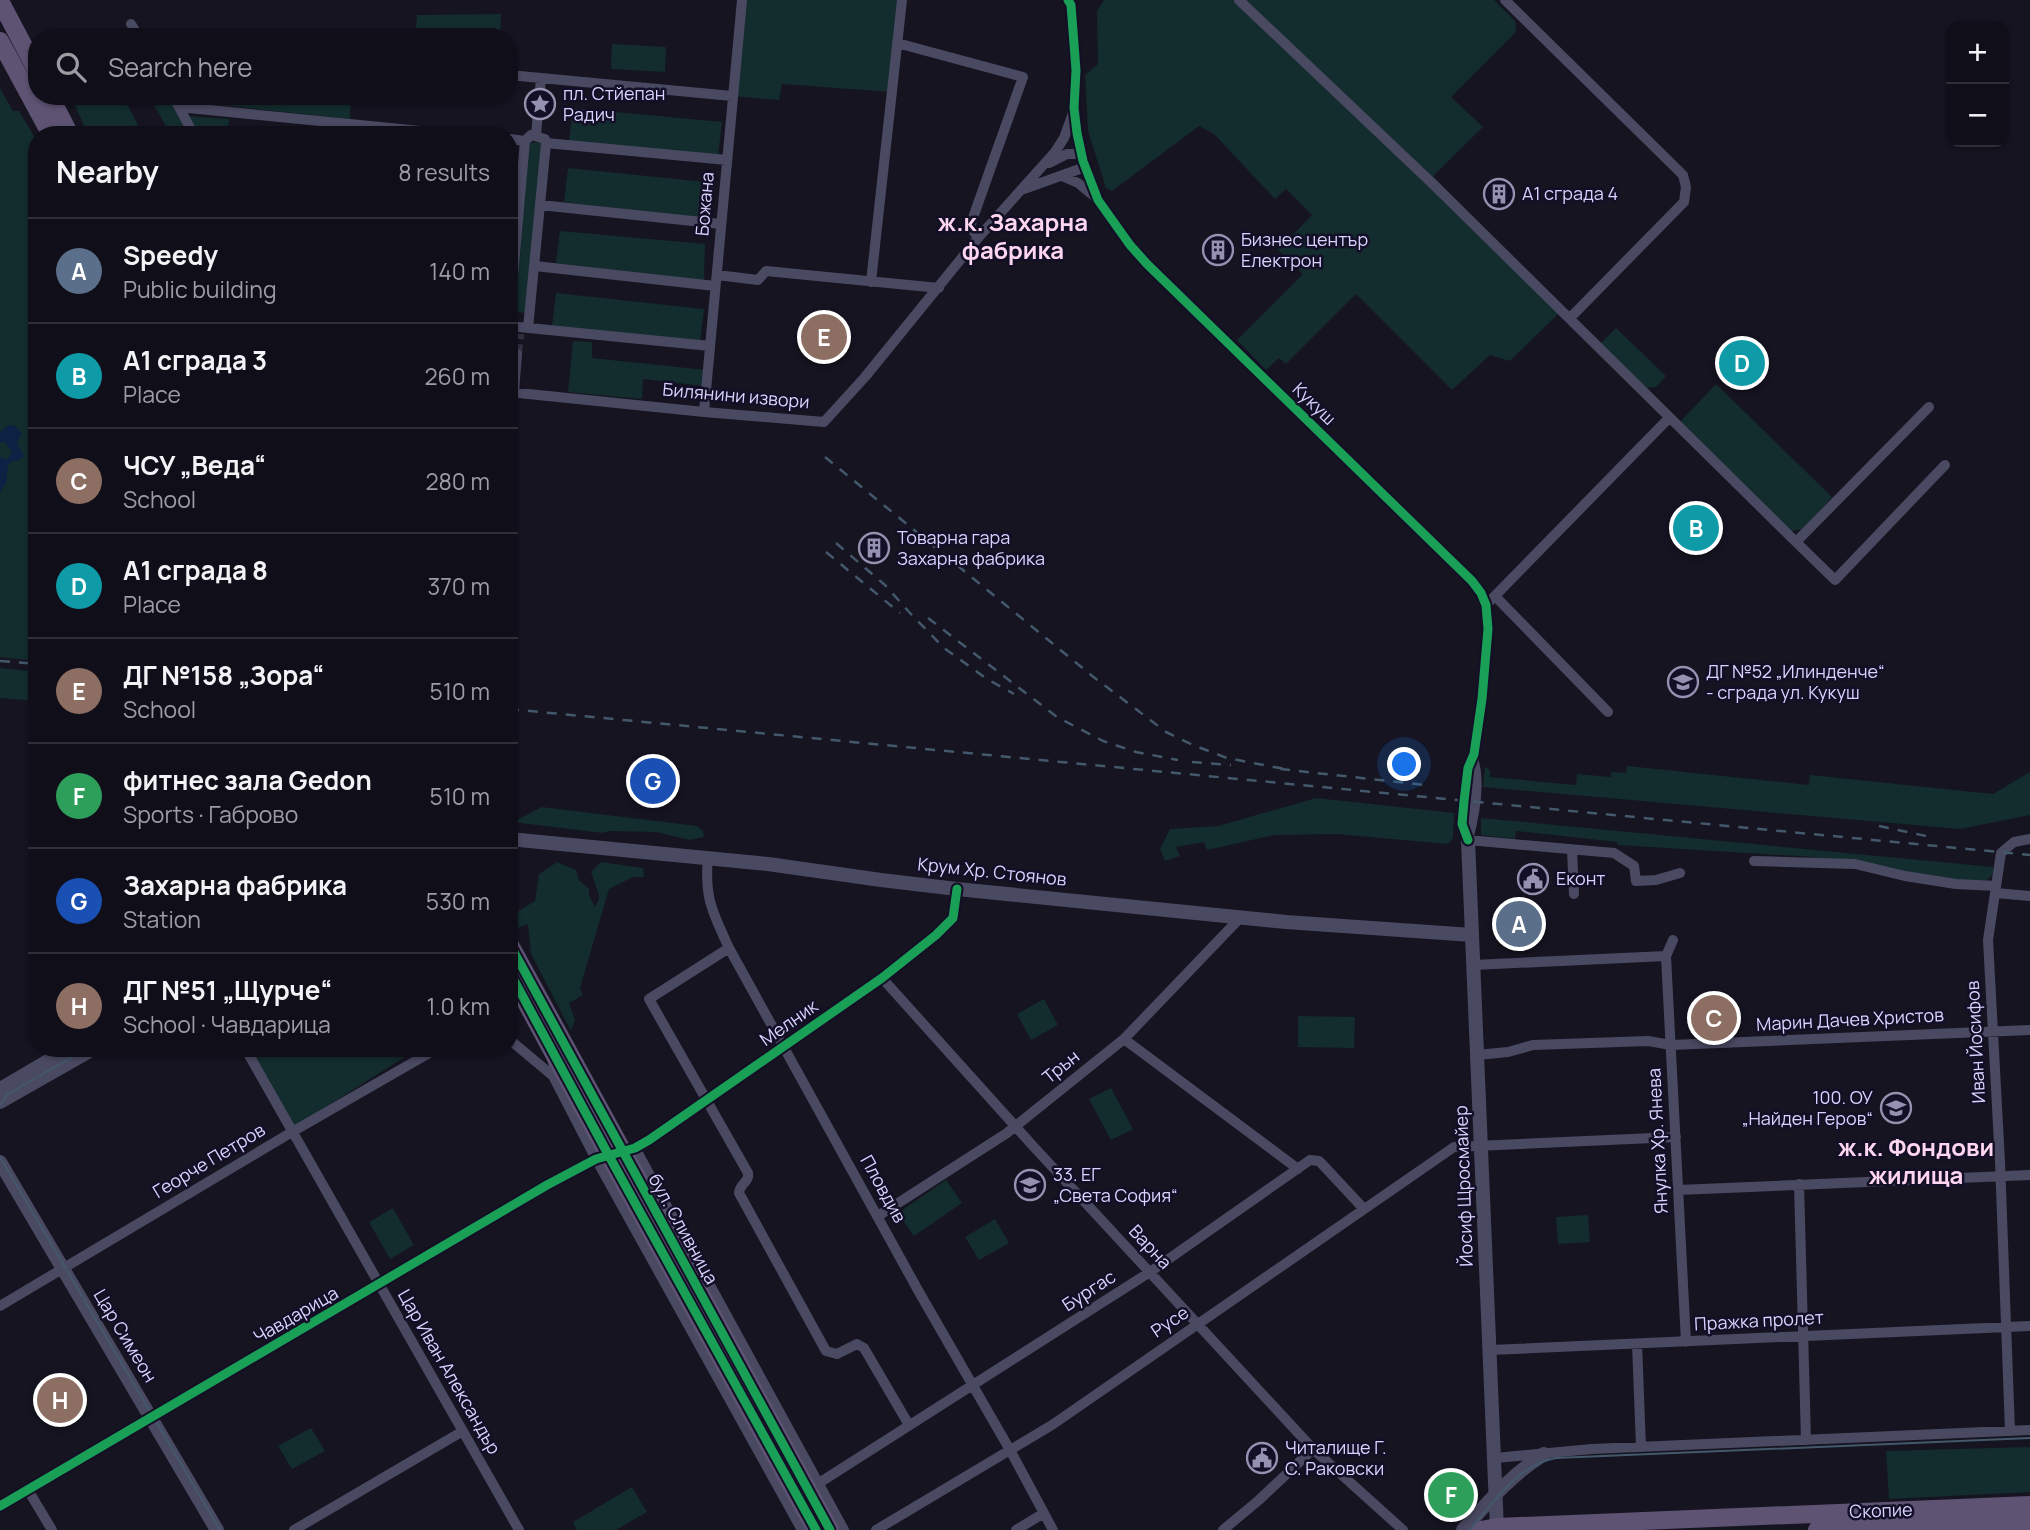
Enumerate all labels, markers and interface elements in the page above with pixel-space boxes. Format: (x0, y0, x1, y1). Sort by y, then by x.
map controls (1946, 21, 2009, 147)
button: + (1946, 21, 2009, 84)
search box (28, 28, 518, 105)
icon: search (52, 48, 90, 86)
text: Search here (108, 49, 253, 85)
place label: пл. Стйепан Радич (563, 81, 665, 126)
button: − (1946, 84, 2009, 147)
place icon: пл. Стйепан Радич (523, 87, 557, 121)
text: Nearby (56, 151, 159, 192)
text: 8 results (398, 156, 490, 188)
street label: Божана (689, 171, 719, 237)
building icon: А1 сграда 4 (1482, 177, 1516, 211)
place label: А1 сграда 4 (1522, 181, 1618, 205)
district label: ж.к. Захарна фабрика (938, 205, 1088, 266)
place label: Бизнес център Електрон (1241, 227, 1368, 272)
building icon: Бизнес център Електрон (1201, 233, 1235, 267)
text: Speedy (123, 237, 218, 273)
text: A (71, 255, 87, 287)
text: 140 m (429, 255, 490, 287)
text: Public building (123, 273, 277, 305)
pin: E (801, 311, 847, 363)
pin: D (1719, 337, 1765, 389)
text: А1 сграда 3 (123, 342, 267, 378)
text: B (72, 360, 86, 392)
text: 260 m (424, 360, 490, 392)
street label: Билянини извори (662, 377, 811, 413)
street label: Кукуш (1288, 377, 1342, 430)
text: Place (123, 378, 181, 410)
text: ЧСУ „Веда“ (123, 447, 266, 483)
text: C (71, 465, 88, 497)
text: 280 m (425, 465, 490, 497)
text: School (123, 483, 196, 515)
pin: B (1673, 502, 1719, 554)
place label: Товарна гара Захарна фабрика (897, 525, 1045, 570)
building icon: Товарна гара Захарна фабрика (857, 531, 891, 565)
text: А1 сграда 8 (123, 552, 268, 588)
text: D (71, 570, 87, 602)
text: 370 m (428, 570, 490, 602)
text: Place (123, 588, 181, 620)
text: ДГ №158 „Зора“ (123, 657, 324, 693)
place label: ДГ №52 „Илинденче“ - сграда ул. Кукуш (1706, 659, 1885, 704)
school or university icon: ДГ №52 „Илинденче“ - сграда ул. Кукуш (1666, 665, 1700, 699)
text: E (72, 675, 86, 707)
text: 510 m (430, 675, 490, 707)
text: School (123, 693, 196, 725)
your location (1387, 747, 1421, 781)
pin: G (630, 755, 676, 807)
text: фитнес зала Gedon (123, 762, 372, 798)
text: F (73, 780, 85, 812)
text: 510 m (430, 780, 490, 812)
text: Sports · Габрово (123, 798, 298, 830)
street label: Крум Хр. Стоянов (916, 851, 1068, 891)
public building icon: Еконт (1516, 862, 1550, 896)
place label: Еконт (1556, 866, 1605, 890)
text: Захарна фабрика (123, 867, 347, 903)
text: G (71, 885, 87, 917)
text: 530 m (426, 885, 490, 917)
pin: A (1496, 898, 1542, 950)
text: Station (123, 903, 201, 935)
text: ДГ №51 „Щурче“ (123, 972, 332, 1008)
street label: Иван Йосифов (1960, 980, 1990, 1104)
text: H (71, 990, 87, 1022)
text: 1.0 km (427, 990, 490, 1022)
pin: C (1691, 992, 1737, 1044)
street label: Мелник (755, 993, 823, 1051)
street label: Марин Дачев Христов (1756, 1002, 1945, 1036)
text: School · Чавдарица (123, 1008, 331, 1040)
street label: Трън (1037, 1044, 1084, 1088)
street label: Янулка Хр. Янева (1641, 1068, 1673, 1215)
place label: 100. ОУ „Найден Геров“ (1742, 1085, 1873, 1130)
school or university icon: 100. ОУ „Найден Геров“ (1879, 1091, 1913, 1125)
street label: Йосиф Щросмайер (1448, 1105, 1478, 1267)
street label: Георче Петров (148, 1117, 269, 1203)
district label: ж.к. Фондови жилища (1838, 1130, 1994, 1191)
street label: Пловдив (856, 1150, 912, 1227)
place label: 33. ЕГ „Света София“ (1053, 1162, 1178, 1207)
school or university icon: 33. ЕГ „Света София“ (1013, 1168, 1047, 1202)
street label: бул. Сливница (644, 1169, 724, 1288)
street label: Варна (1124, 1219, 1177, 1274)
street label: Бургас (1057, 1264, 1120, 1316)
street label: Чавдарица (249, 1280, 342, 1348)
street label: Цар Симеон (89, 1285, 163, 1386)
street label: Цар Иван Александър (393, 1285, 507, 1458)
street label: Русе (1146, 1300, 1193, 1342)
street label: Пражка пролет (1694, 1305, 1824, 1335)
pin: H (37, 1374, 83, 1426)
place label: Читалище Г. С. Раковски (1285, 1435, 1387, 1480)
public building icon: Читалище Г. С. Раковски (1245, 1441, 1279, 1475)
pin: F (1428, 1469, 1474, 1521)
street label: Скопие (1849, 1497, 1913, 1523)

